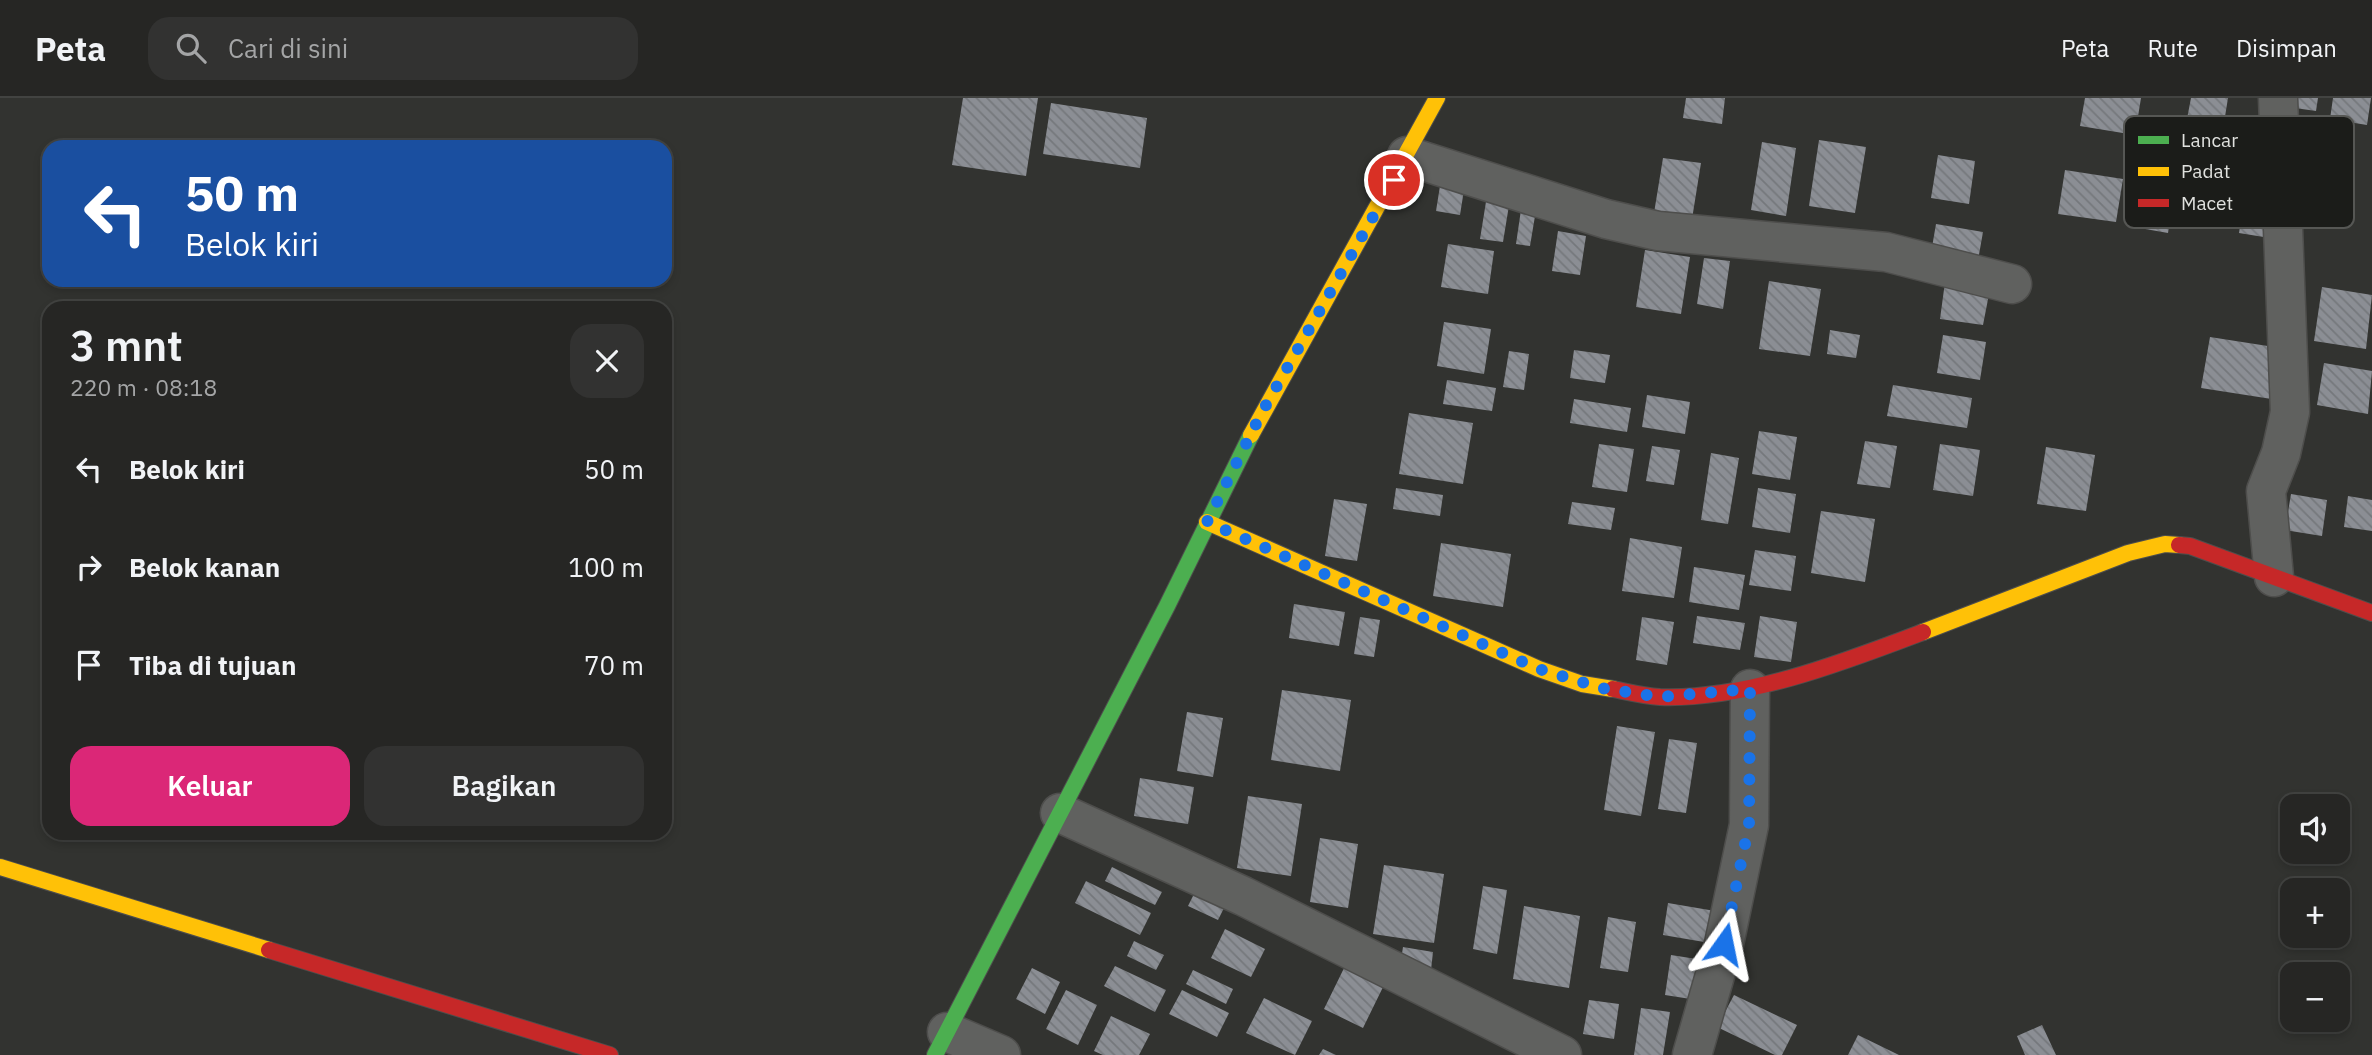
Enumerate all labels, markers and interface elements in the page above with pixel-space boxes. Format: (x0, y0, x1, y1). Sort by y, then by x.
search box (148, 17, 638, 80)
text: Peta (35, 27, 106, 70)
icon: search (172, 29, 210, 67)
text: Cari di sini (228, 31, 348, 65)
text: Peta (2061, 32, 2109, 64)
text: Rute (2147, 32, 2198, 64)
text: Disimpan (2236, 32, 2337, 64)
legend (2124, 116, 2354, 228)
text: Lancar (2181, 128, 2238, 152)
pin (1364, 150, 1424, 210)
text: Padat (2181, 159, 2230, 183)
text: 50 m (185, 161, 299, 224)
icon: arrive (1375, 161, 1413, 199)
icon: left (70, 168, 161, 259)
text: Macet (2181, 191, 2233, 215)
text: Belok kiri (185, 223, 319, 265)
text: 3 mnt (70, 318, 183, 373)
button: close (570, 324, 644, 398)
text: 220 m · 08:18 (70, 372, 217, 402)
icon: left (70, 450, 108, 488)
text: Belok kiri (129, 452, 245, 486)
text: 50 m (584, 452, 644, 486)
icon: right (70, 548, 108, 586)
text: Belok kanan (129, 550, 280, 584)
text: 100 m (568, 550, 644, 584)
icon: arrive (70, 646, 108, 684)
text: Tiba di tujuan (129, 648, 296, 682)
text: 70 m (584, 648, 644, 682)
button: Keluar (70, 746, 350, 826)
button: Bagikan (364, 746, 644, 826)
map controls (2280, 794, 2350, 1032)
button: sound (2280, 794, 2350, 864)
button: + (2280, 878, 2350, 948)
position arrow (1687, 907, 1761, 981)
button: − (2280, 962, 2350, 1032)

